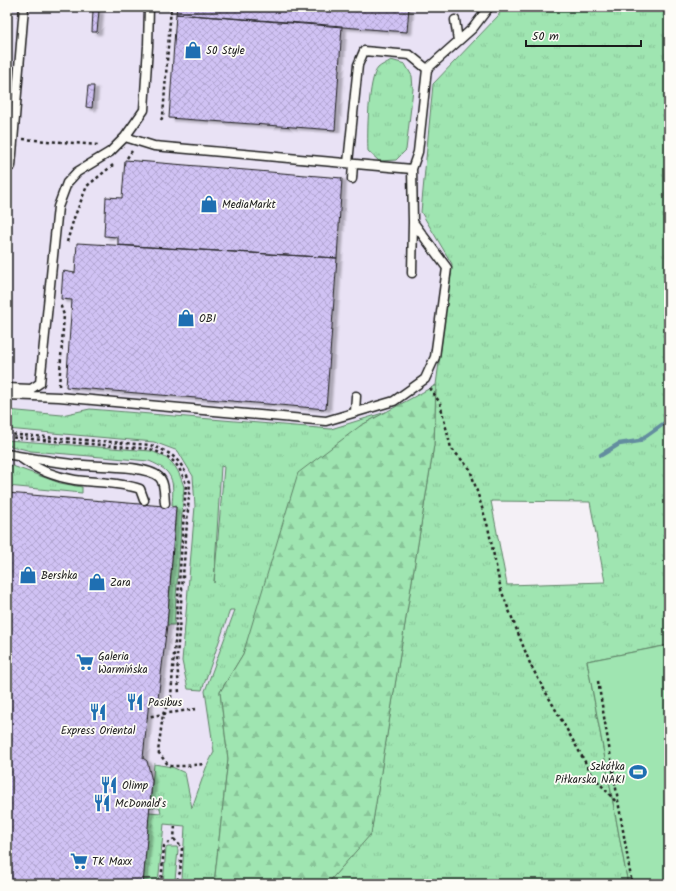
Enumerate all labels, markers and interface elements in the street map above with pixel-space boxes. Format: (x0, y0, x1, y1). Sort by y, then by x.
scale bar (526, 22, 641, 48)
text: 50 m (532, 27, 559, 46)
shop icon: 50 Style (183, 40, 203, 60)
place label: 50 Style (206, 42, 245, 60)
shop icon: MediaMarkt (199, 194, 219, 214)
place label: MediaMarkt (222, 196, 277, 214)
shop icon: OBI (176, 308, 196, 328)
place label: OBI (199, 310, 216, 328)
shop icon: Bershka (18, 565, 38, 585)
place label: Bershka (41, 567, 78, 585)
shop icon: Zara (87, 572, 107, 592)
place label: Zara (110, 574, 131, 592)
place label: Galeria Warmińska (98, 648, 148, 679)
supermarket icon: Galeria Warmińska (75, 652, 95, 672)
restaurant icon: Pasibus (125, 692, 145, 712)
place label: Pasibus (148, 694, 183, 712)
restaurant icon: Express Oriental (88, 702, 108, 722)
place label: Express Oriental (61, 722, 136, 740)
place label: Szkółka Piłkarska NAKI (555, 758, 625, 789)
sports icon: Szkółka Piłkarska NAKI (628, 762, 648, 782)
restaurant icon: Olimp (99, 775, 119, 795)
place label: Olimp (122, 777, 149, 795)
restaurant icon: McDonald's (92, 793, 112, 813)
place label: McDonald's (115, 795, 166, 813)
supermarket icon: TK Maxx (69, 851, 89, 871)
place label: TK Maxx (92, 853, 132, 871)

